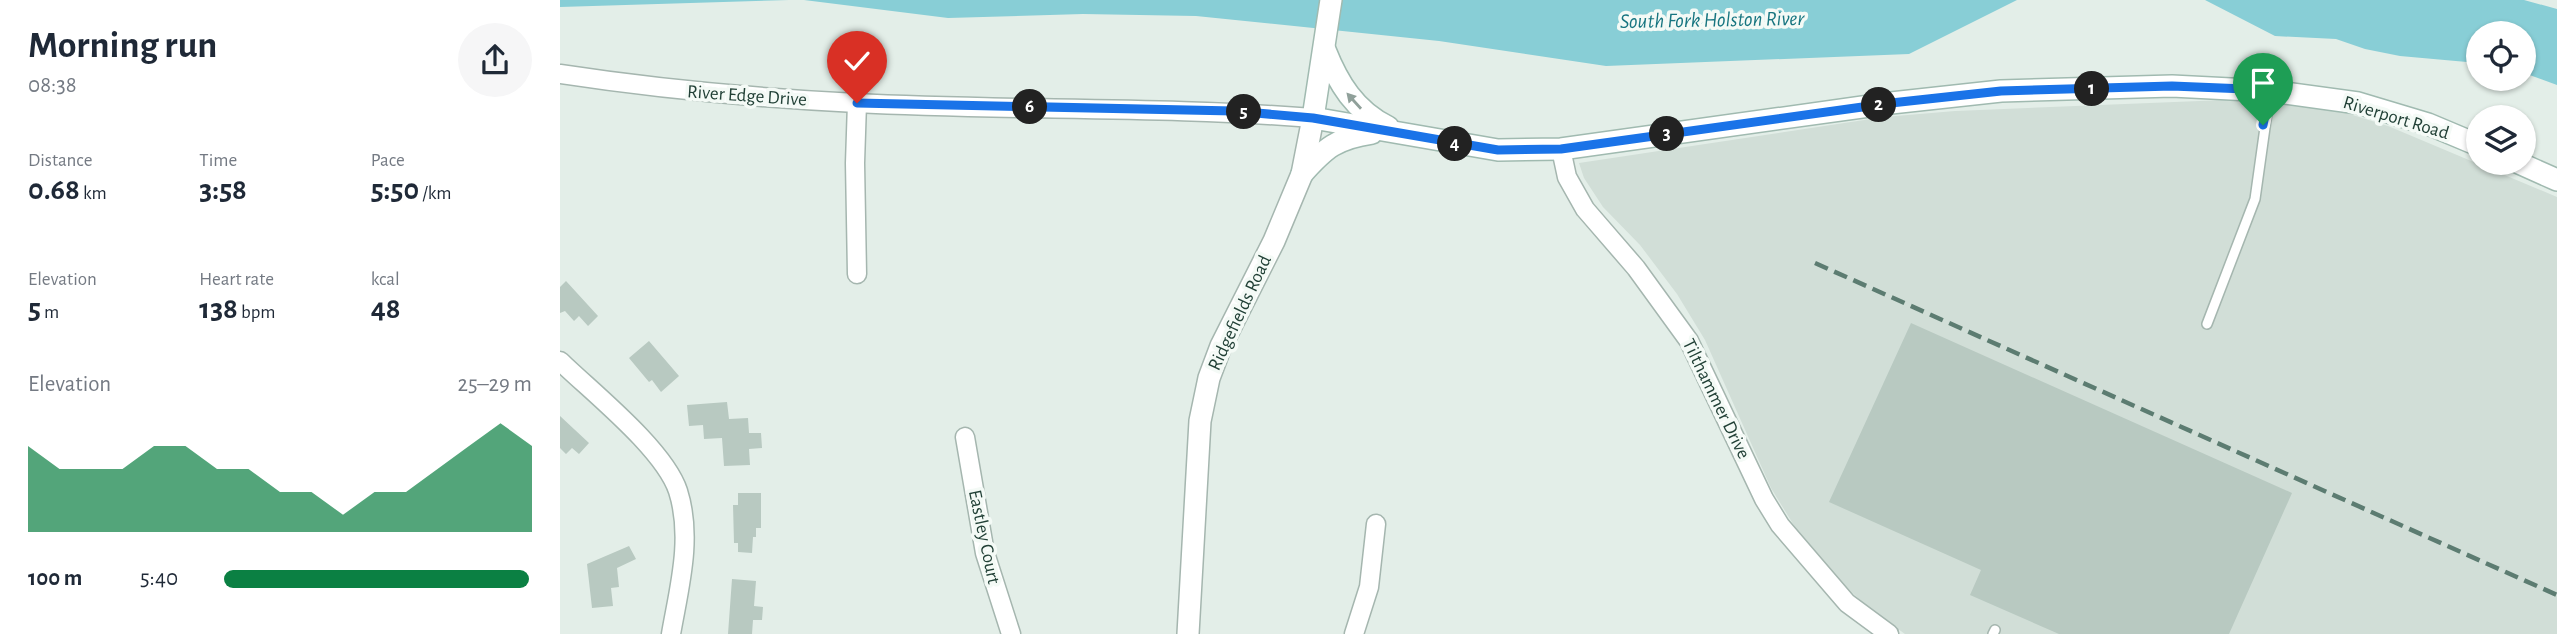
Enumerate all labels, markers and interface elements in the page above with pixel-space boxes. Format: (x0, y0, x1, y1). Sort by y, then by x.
water label: South Fork Holston River (1620, 8, 1806, 32)
map controls (2466, 21, 2536, 175)
button: locate (2466, 21, 2536, 91)
button: share (458, 23, 532, 97)
text: Morning run (28, 27, 217, 65)
pin (827, 31, 887, 103)
icon: check (838, 42, 876, 80)
pin (2233, 53, 2293, 125)
icon: arrive (2244, 64, 2282, 102)
pin: 1 (2074, 72, 2110, 106)
text: 08:38 (28, 74, 77, 97)
text: 1 (2088, 79, 2095, 98)
street label: River Edge Drive (686, 82, 808, 110)
pin: 2 (1862, 88, 1896, 122)
pin: 6 (1012, 90, 1048, 124)
one-way arrow (1346, 92, 1362, 110)
street label: Riverport Road (2341, 93, 2451, 143)
pin: 5 (1226, 94, 1262, 130)
text: 2 (1874, 95, 1883, 114)
text: 6 (1025, 97, 1034, 116)
text: 5 (1239, 102, 1248, 121)
button: layers (2466, 105, 2536, 175)
pin: 3 (1650, 116, 1684, 152)
text: 3 (1662, 124, 1671, 143)
pin: 4 (1438, 127, 1472, 162)
text: 4 (1450, 134, 1459, 153)
text: Distance (28, 151, 92, 170)
text: Time (199, 151, 237, 170)
text: Pace (371, 151, 405, 170)
text: 0.68 (28, 175, 80, 205)
text: 3:58 (199, 175, 247, 205)
text: 5:50 (371, 175, 419, 205)
text: km (80, 184, 107, 203)
text: /km (419, 184, 452, 203)
street label: Ridgefields Road (1205, 252, 1275, 374)
text: Elevation (28, 270, 97, 289)
text: Heart rate (199, 270, 274, 289)
text: kcal (371, 270, 400, 289)
text: 5 (28, 294, 41, 324)
text: 138 (199, 294, 238, 324)
text: 48 (371, 294, 401, 324)
text: m (41, 303, 59, 322)
text: bpm (238, 303, 275, 322)
street label: Tilthammer Drive (1679, 336, 1753, 462)
text: Elevation (28, 373, 111, 396)
text: 25–29 m (458, 373, 532, 396)
street label: Eastley Court (965, 488, 1003, 586)
text: 100 m (28, 567, 82, 590)
text: 5:40 (140, 567, 178, 590)

